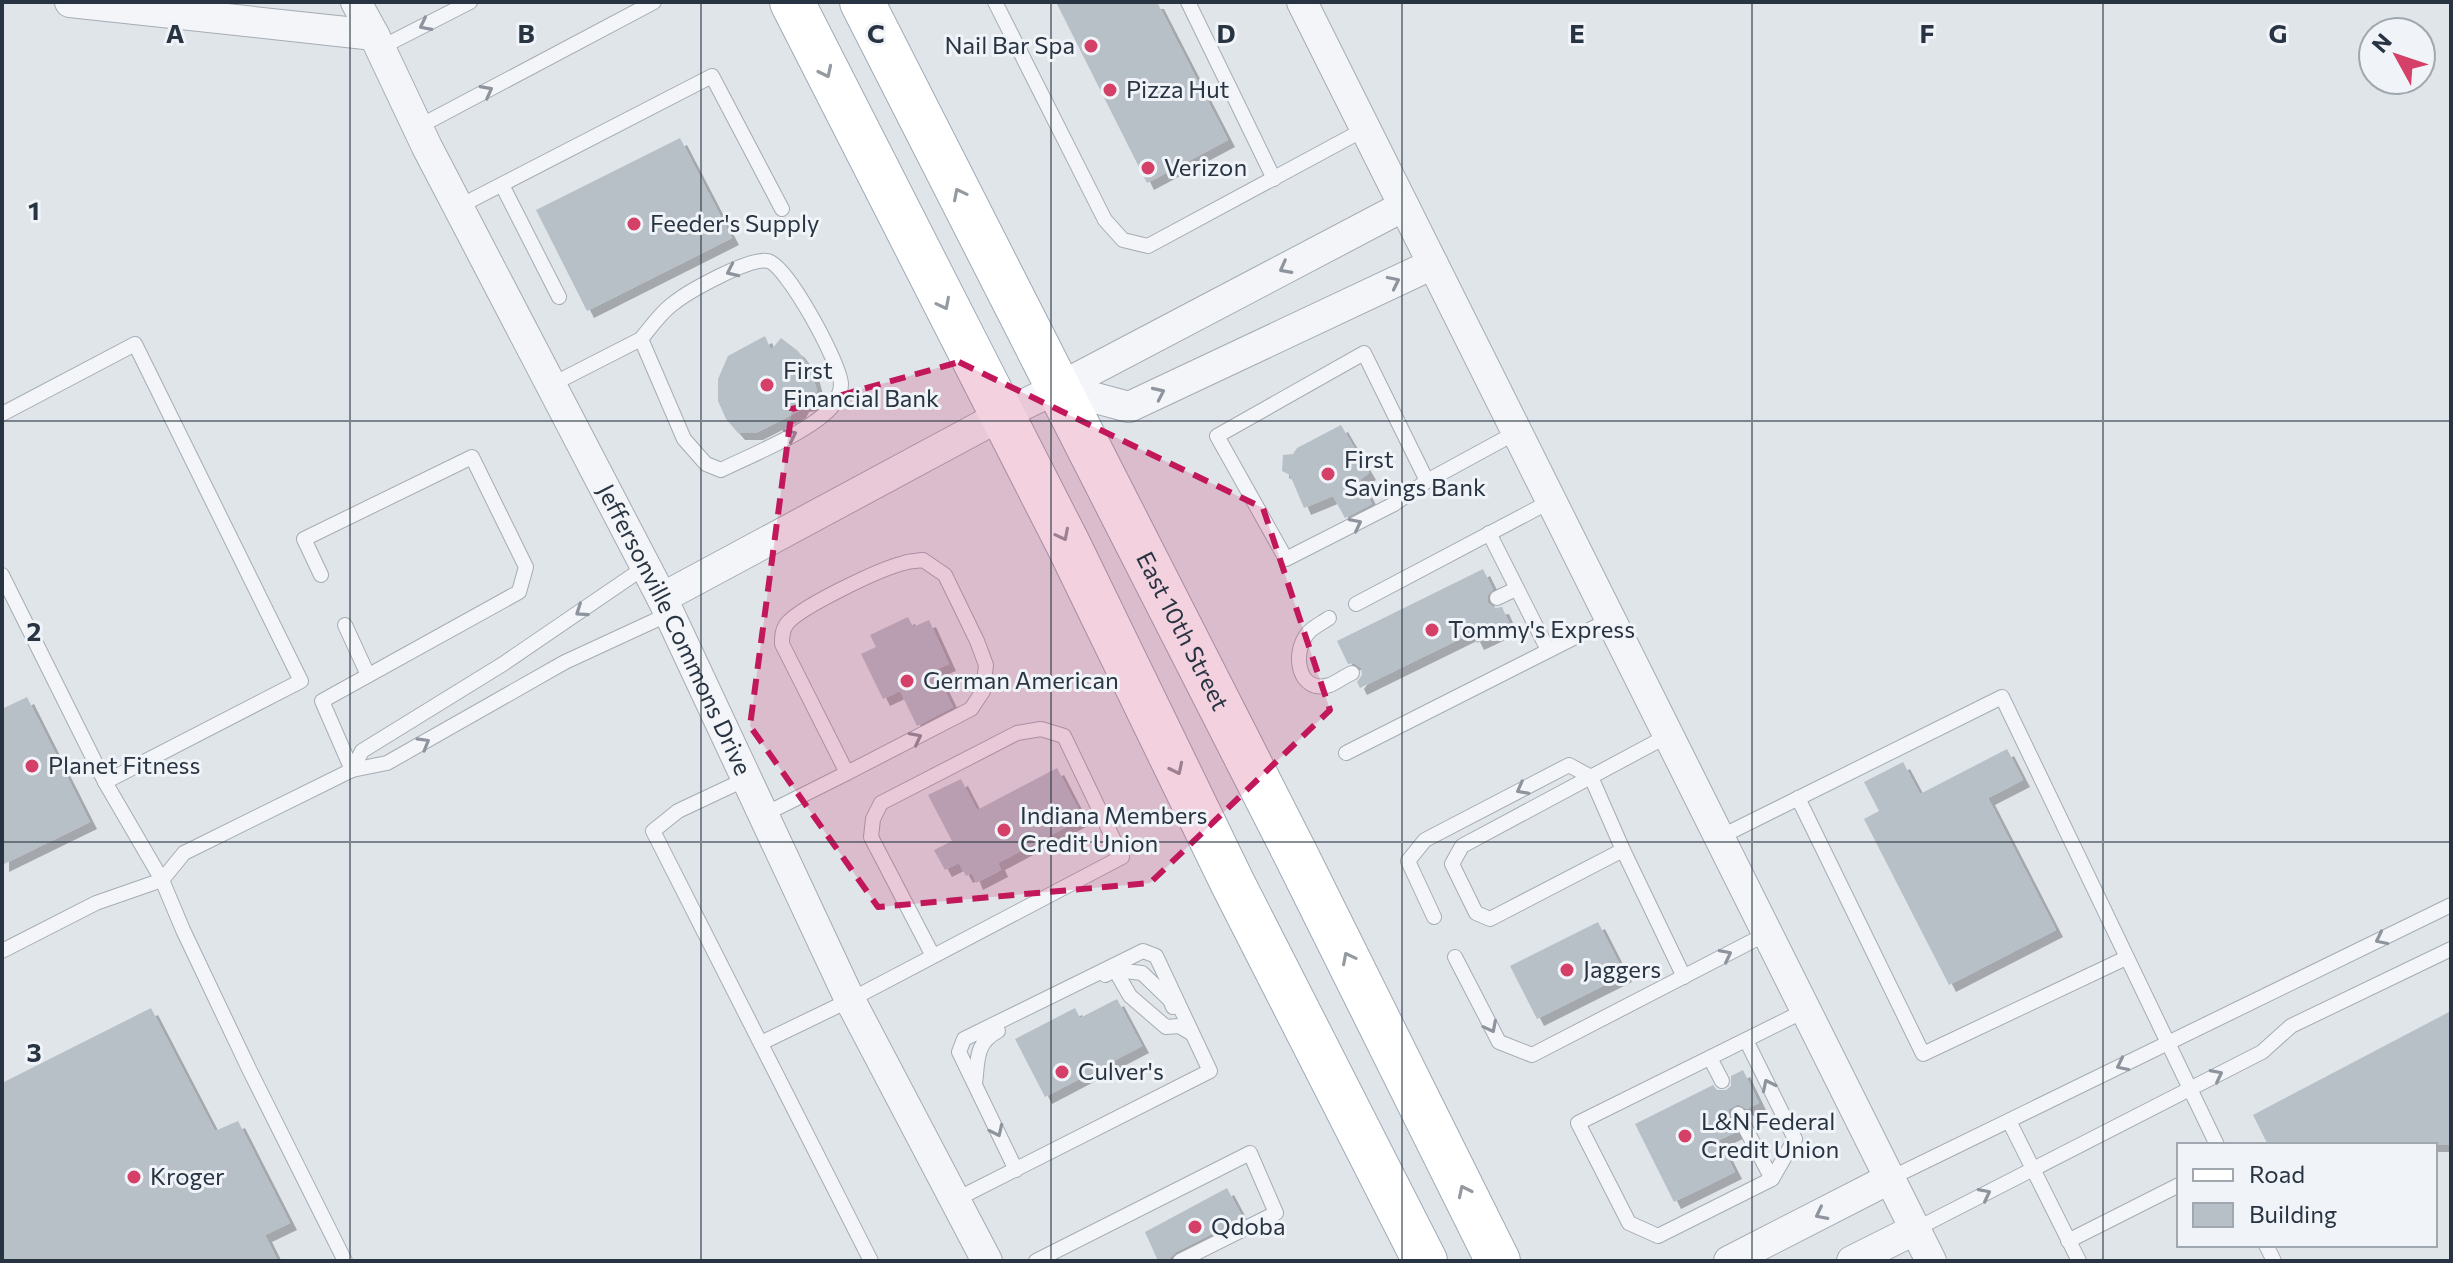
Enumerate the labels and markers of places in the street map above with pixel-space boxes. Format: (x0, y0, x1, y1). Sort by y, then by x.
place label: Nail Bar Spa (944, 30, 1075, 59)
marker: Nail Bar Spa (1082, 37, 1100, 55)
place label: Pizza Hut (1126, 74, 1230, 103)
marker: Pizza Hut (1101, 81, 1119, 99)
place label: Verizon (1164, 152, 1247, 181)
marker: Verizon (1139, 159, 1157, 177)
place label: Feeder's Supply (650, 208, 819, 237)
marker: Feeder's Supply (625, 215, 643, 233)
place label: First Financial Bank (783, 355, 939, 412)
marker: First Financial Bank (758, 376, 776, 394)
place label: First Savings Bank (1344, 444, 1486, 501)
marker: First Savings Bank (1319, 465, 1337, 483)
place label: Tommy's Express (1448, 614, 1635, 643)
marker: Tommy's Express (1423, 621, 1441, 639)
place label: German American (923, 665, 1119, 694)
marker: German American (898, 672, 916, 690)
place label: Planet Fitness (48, 750, 200, 779)
marker: Planet Fitness (23, 757, 41, 775)
place label: Indiana Members Credit Union (1020, 800, 1207, 857)
marker: Indiana Members Credit Union (995, 821, 1013, 839)
place label: Jaggers (1583, 954, 1661, 983)
marker: Jaggers (1558, 961, 1576, 979)
place label: Culver's (1078, 1056, 1164, 1085)
marker: Culver's (1053, 1063, 1071, 1081)
place label: L&N Federal Credit Union (1701, 1106, 1839, 1163)
marker: L&N Federal Credit Union (1676, 1127, 1694, 1145)
place label: Kroger (150, 1161, 225, 1190)
marker: Kroger (125, 1168, 143, 1186)
place label: Qdoba (1211, 1211, 1286, 1240)
marker: Qdoba (1186, 1218, 1204, 1236)

